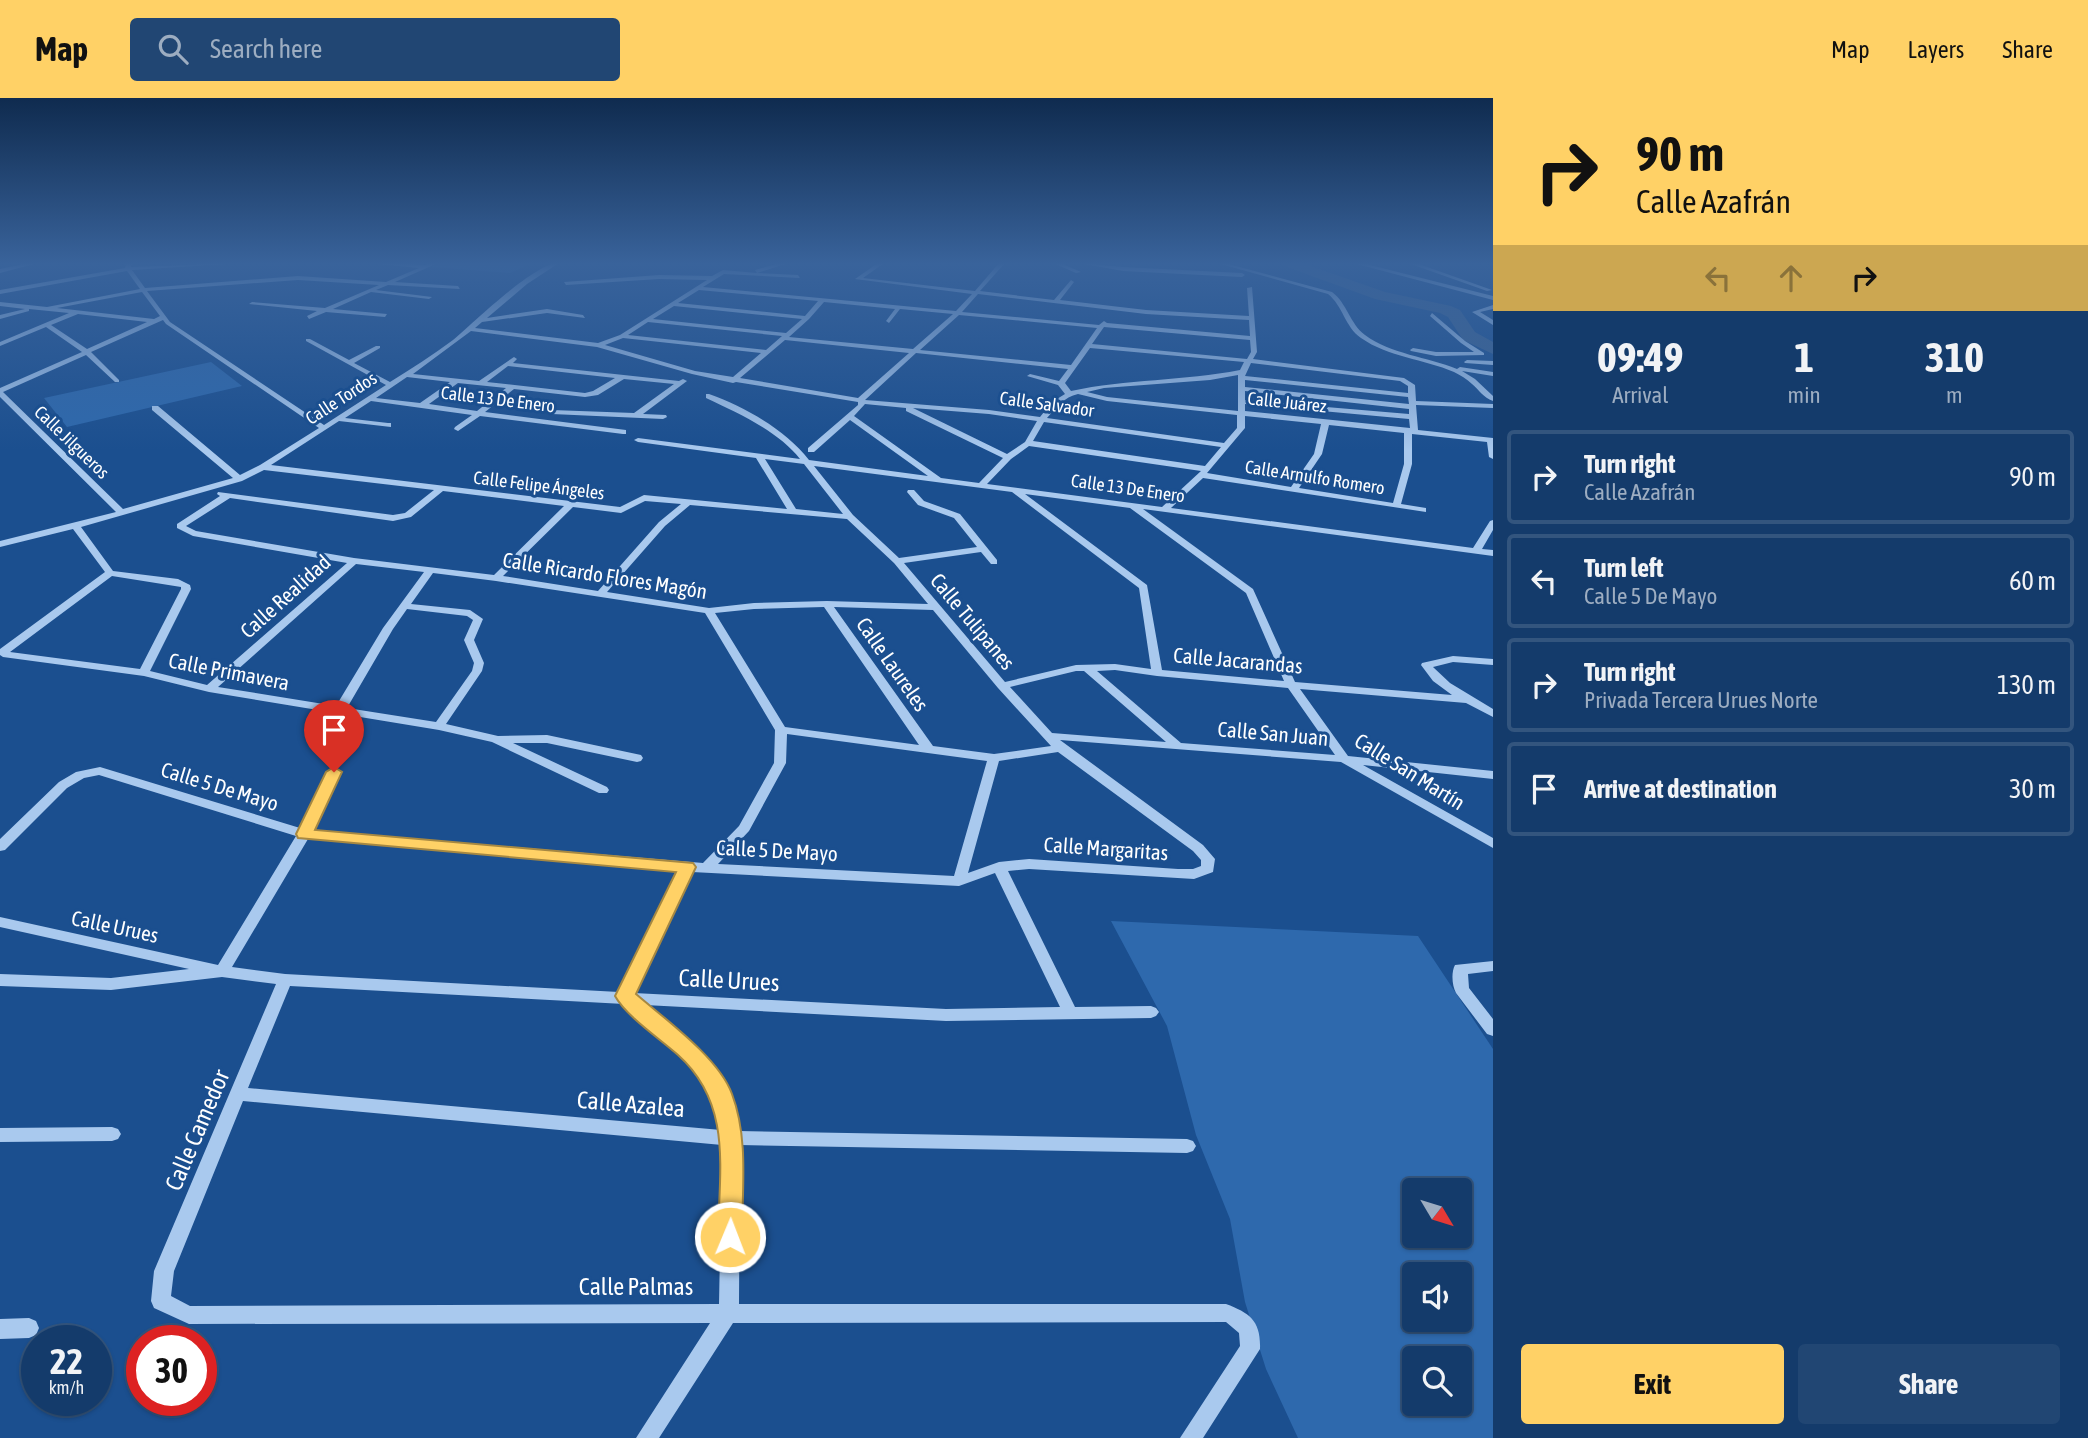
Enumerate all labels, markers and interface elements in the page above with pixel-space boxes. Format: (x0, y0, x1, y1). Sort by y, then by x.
search box (130, 18, 620, 81)
text: Map (35, 30, 88, 68)
icon: search (154, 30, 192, 68)
text: Search here (210, 34, 322, 64)
text: Map (1831, 36, 1870, 63)
text: Layers (1908, 36, 1964, 63)
text: Share (2002, 36, 2053, 63)
text: 90 m (1636, 125, 1724, 181)
icon: right (1521, 126, 1612, 217)
text: Calle Azafrán (1636, 183, 1791, 220)
icon: left (1699, 259, 1737, 297)
icon: ahead (1772, 259, 1810, 297)
icon: right (1845, 259, 1883, 297)
text: 09:49 (1597, 333, 1684, 381)
text: 1 (1794, 333, 1814, 381)
text: 310 (1925, 333, 1984, 381)
street label: Calle Tordos (302, 367, 380, 429)
street label: Calle 13 De Enero (440, 382, 556, 416)
text: Arrival (1612, 382, 1668, 408)
text: min (1788, 382, 1821, 408)
text: m (1946, 382, 1963, 408)
street label: Calle Salvador (999, 387, 1096, 421)
street label: Calle Juárez (1246, 387, 1328, 417)
street label: Calle Jilgueros (30, 401, 114, 483)
text: Turn right (1584, 449, 1675, 479)
street label: Calle Arnulfo Romero (1244, 456, 1386, 498)
icon: right (1525, 458, 1563, 496)
text: 90 m (2009, 462, 2056, 492)
street label: Calle Felipe Ángeles (472, 467, 606, 503)
street label: Calle 13 De Enero (1070, 470, 1186, 506)
text: Calle Azafrán (1584, 479, 1695, 505)
street label: Calle Ricardo Flores Magón (501, 547, 709, 603)
street label: Calle Realidad (235, 549, 335, 643)
text: Turn left (1584, 553, 1664, 583)
icon: left (1525, 562, 1563, 600)
text: 60 m (2009, 566, 2056, 596)
street label: Calle Tulipanes (926, 568, 1020, 674)
text: Calle 5 De Mayo (1584, 583, 1717, 609)
street label: Calle Laureles (852, 613, 934, 715)
street label: Calle Jacarandas (1172, 642, 1304, 678)
street label: Calle Primavera (167, 648, 291, 694)
text: Turn right (1584, 657, 1675, 687)
icon: right (1525, 666, 1563, 704)
text: 130 m (1997, 670, 2056, 700)
text: Privada Tercera Urues Norte (1584, 687, 1818, 713)
pin (304, 700, 364, 772)
icon: arrive (315, 711, 353, 749)
street label: Calle San Juan (1217, 716, 1329, 750)
street label: Calle San Martín (1351, 728, 1469, 814)
street label: Calle 5 De Mayo (158, 757, 282, 815)
icon: arrive (1525, 770, 1563, 808)
text: Arrive at destination (1584, 774, 1777, 804)
text: 30 m (2009, 774, 2056, 804)
street label: Calle Margaritas (1043, 832, 1169, 864)
street label: Calle 5 De Mayo (716, 835, 838, 865)
street label: Calle Urues (69, 905, 161, 947)
street label: Calle Urues (678, 964, 780, 996)
street label: Calle Camedor (159, 1065, 235, 1194)
street label: Calle Azalea (576, 1086, 686, 1122)
north arrow (1402, 1178, 1472, 1248)
map controls (1402, 1178, 1472, 1416)
position arrow (693, 1200, 767, 1274)
button: sound (1402, 1262, 1472, 1332)
street label: Calle Palmas (579, 1273, 693, 1300)
speed limit sign: 30 (126, 1325, 217, 1416)
text: 22 (50, 1341, 83, 1381)
button: Exit (1521, 1344, 1784, 1424)
button: Share (1798, 1344, 2060, 1424)
button: search (1402, 1346, 1472, 1416)
text: km/h (49, 1377, 84, 1398)

